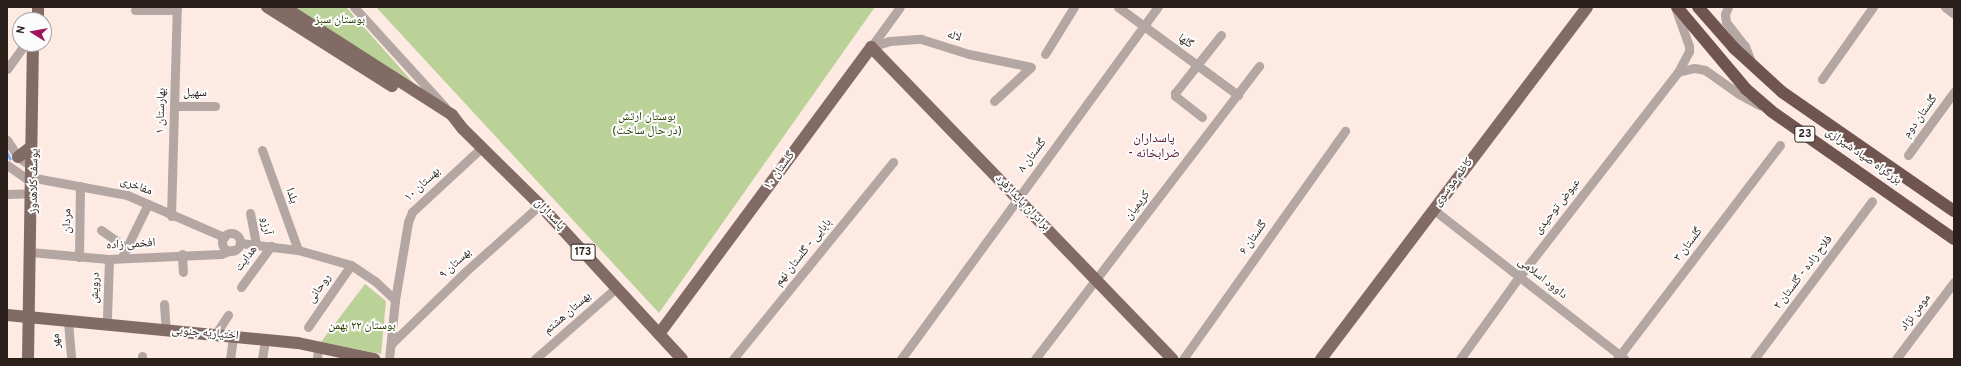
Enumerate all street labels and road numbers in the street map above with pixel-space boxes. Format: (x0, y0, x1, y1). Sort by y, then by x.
street label: لاله (945, 28, 963, 46)
street label: گلها (1175, 32, 1195, 52)
street label: سهیل (183, 87, 207, 101)
street label: بهارستان ١ (154, 88, 170, 134)
street label: گلستان دوم (1901, 93, 1941, 141)
road number: 23 (1794, 125, 1816, 143)
street label: بزرگراه صیاد شیرازی (1822, 125, 1904, 189)
street label: گلستان ۸ (1016, 136, 1050, 176)
street label: یوسف کلاهدوز (27, 149, 43, 213)
street label: گلستان ۱۰ (761, 149, 799, 193)
street label: کاظم موسوی (1431, 156, 1477, 210)
street label: بهستان ١٠ (402, 165, 444, 205)
street label: برادران پایدارفرد (992, 172, 1052, 234)
street label: مفاخری (118, 175, 154, 199)
street label: عیوض توحیدی (1532, 176, 1584, 238)
street label: یلدا (282, 186, 300, 206)
street label: کریمیان (1122, 188, 1154, 224)
street label: پاسداران (531, 196, 567, 234)
street label: مردان (61, 208, 75, 234)
street label: آرزو (256, 216, 274, 236)
street label: بابایی - گلستان نهم (772, 216, 836, 290)
street label: گلستان ۶ (1237, 218, 1271, 258)
street label: گلستان ۳ (1672, 225, 1706, 265)
street label: فلاح زاده - گلستان ۲ (1771, 233, 1837, 313)
street label: افخمی زاده (106, 237, 156, 253)
street label: هدایت (233, 243, 261, 275)
road number: 173 (570, 243, 596, 261)
street label: بهستان ٩ (437, 246, 475, 282)
street label: داوود اسلامی (1514, 255, 1570, 303)
street label: درویش (88, 272, 104, 304)
street label: روحانی (305, 272, 335, 306)
street label: بهستان هشتم (541, 290, 595, 338)
street label: مومن نژاد (1897, 292, 1935, 334)
street label: اختیاریه جنوبی (171, 324, 239, 344)
street label: مهر (49, 333, 65, 349)

